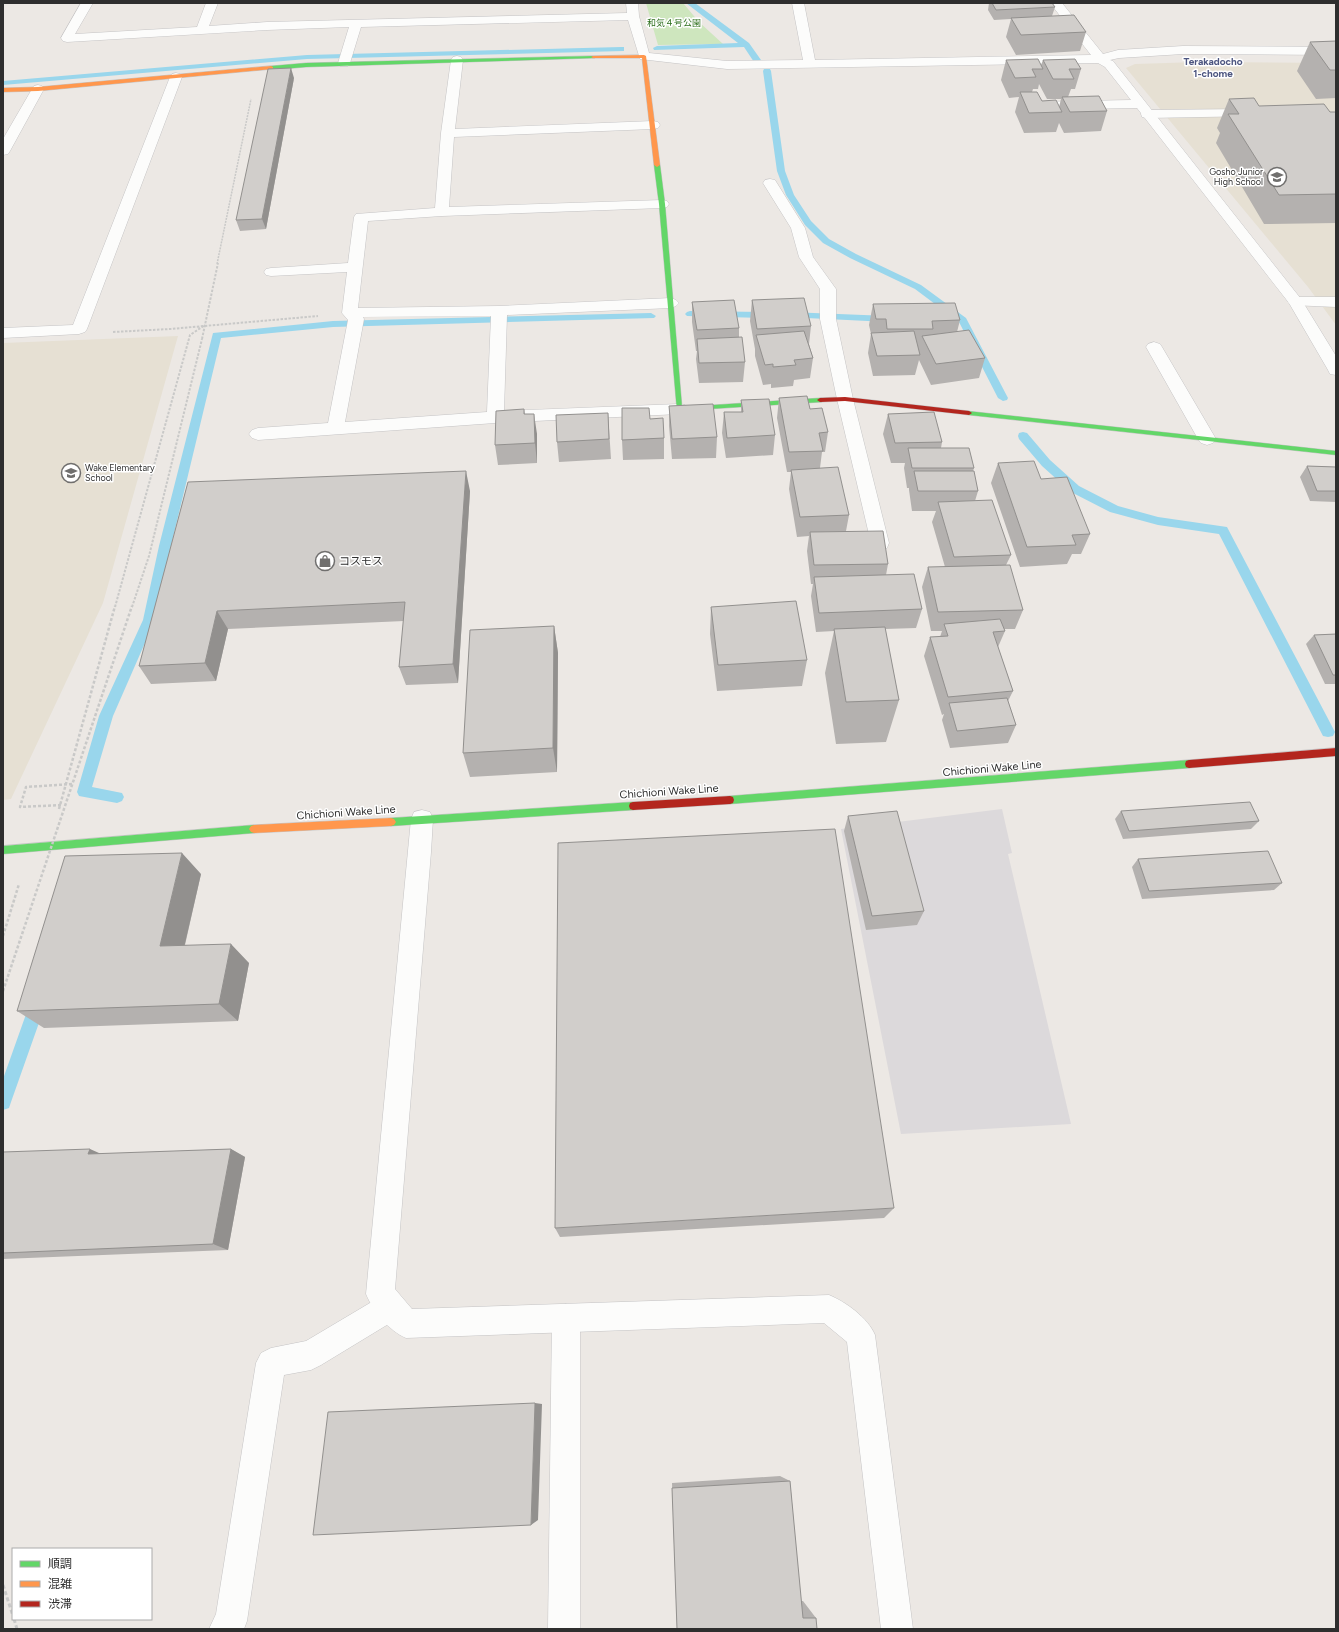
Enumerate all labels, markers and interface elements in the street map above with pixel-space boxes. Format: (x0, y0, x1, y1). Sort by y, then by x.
park label: 和気４号公園 (647, 17, 701, 28)
district label: Terakadocho 1-chome (1183, 55, 1243, 80)
place label: Gosho Junior High School (1209, 166, 1263, 187)
school or university icon: Gosho Junior High School (1266, 166, 1288, 188)
school or university icon: Wake Elementary School (60, 462, 82, 484)
place label: Wake Elementary School (85, 462, 155, 483)
shop icon: コスモス (314, 550, 336, 572)
place label: コスモス (339, 555, 383, 568)
street label: Chichioni Wake Line (942, 758, 1042, 779)
street label: Chichioni Wake Line (619, 782, 719, 801)
street label: Chichioni Wake Line (296, 803, 396, 822)
legend (12, 1548, 152, 1620)
text: 順調 (48, 1557, 72, 1571)
text: 混雑 (48, 1577, 72, 1591)
text: 渋滞 (48, 1597, 72, 1611)

